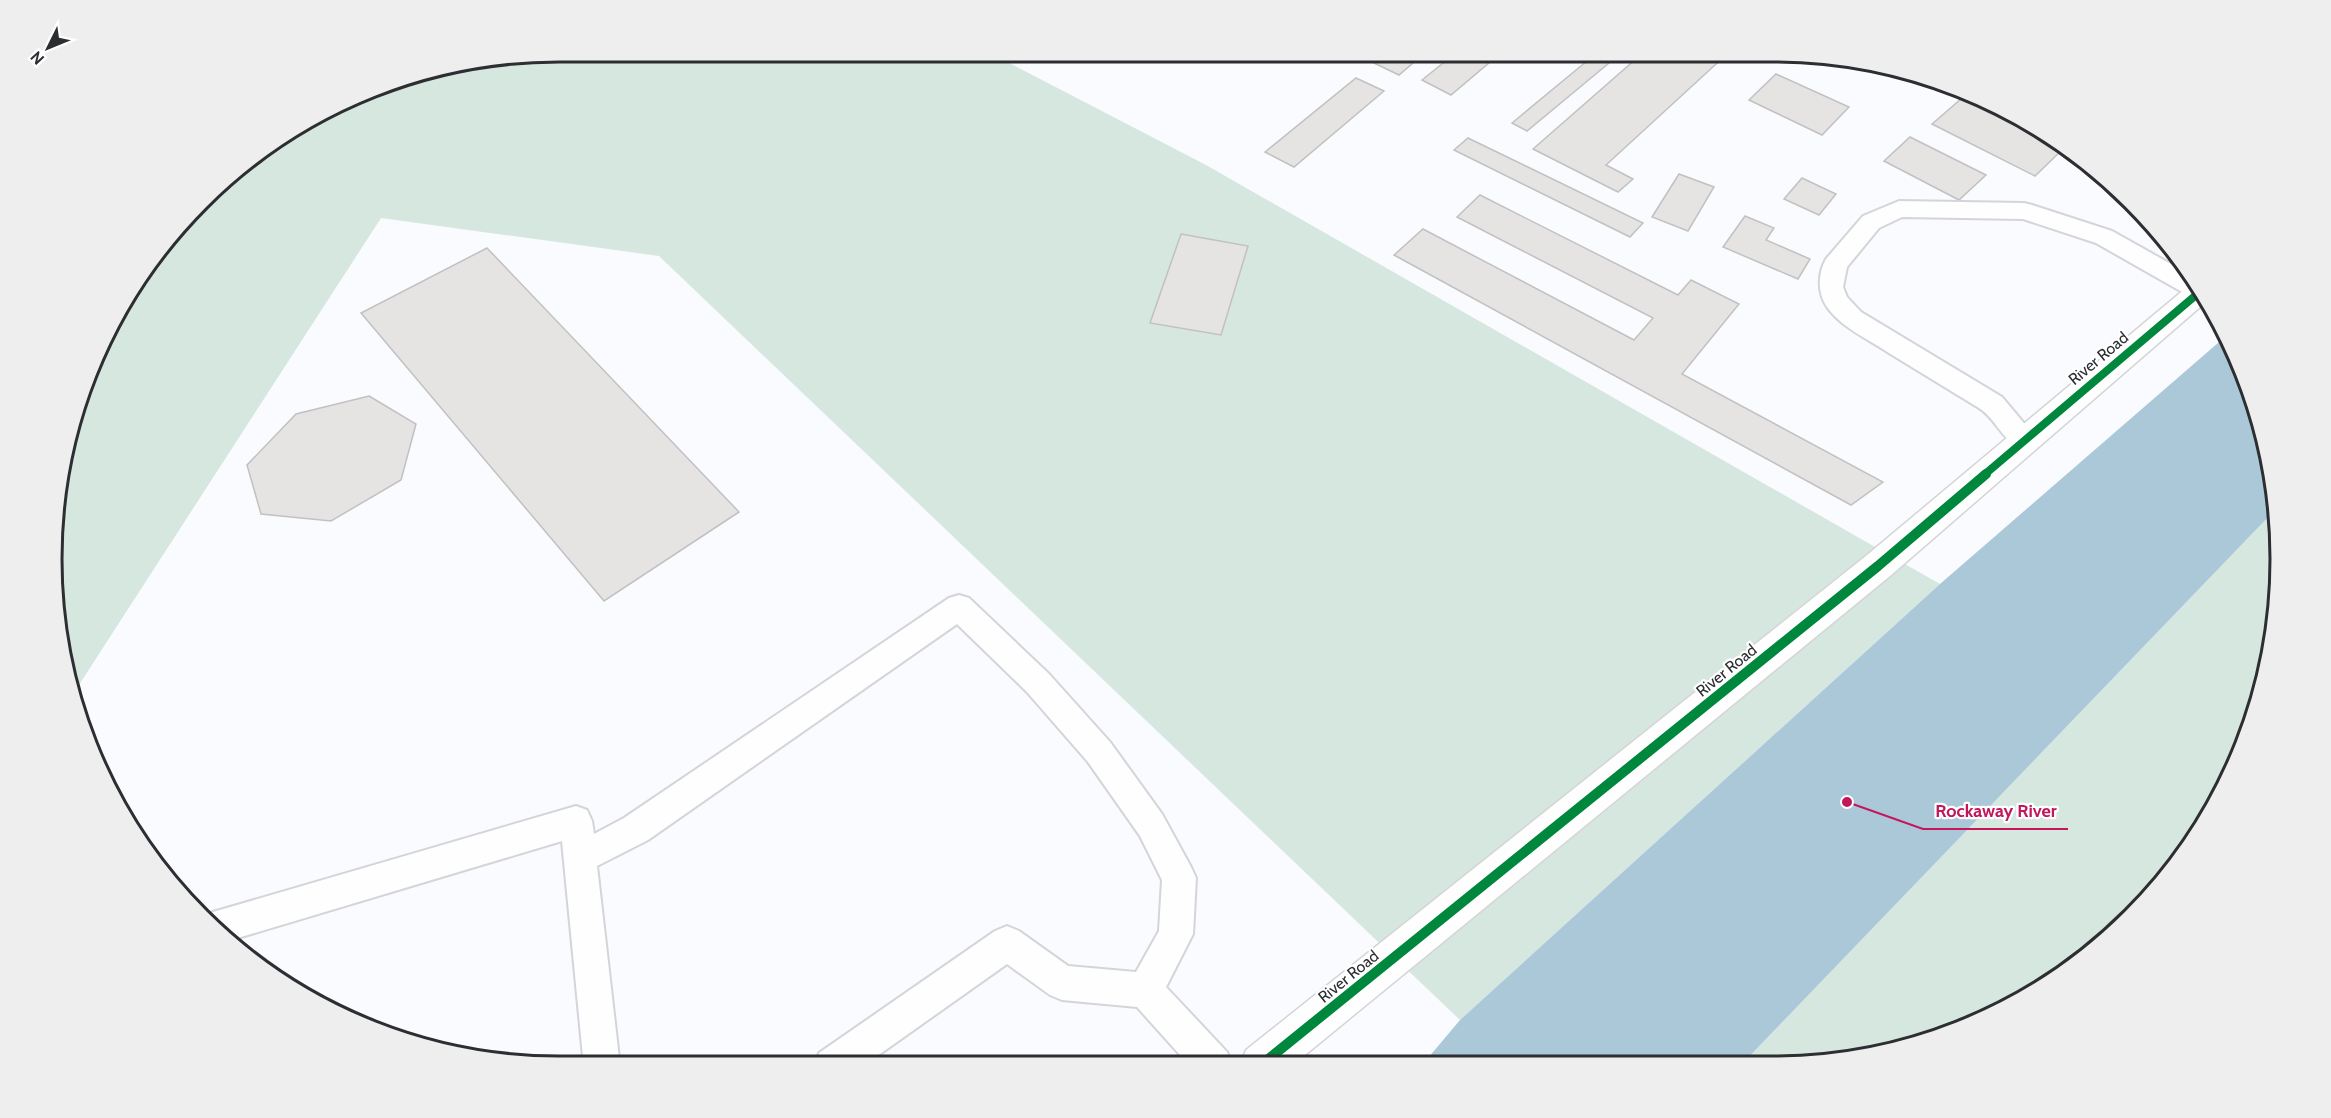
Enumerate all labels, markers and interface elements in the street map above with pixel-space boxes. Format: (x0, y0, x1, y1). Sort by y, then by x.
north arrow (18, 18, 78, 78)
text: N (27, 47, 48, 69)
street label: River Road (2065, 328, 2132, 389)
street label: River Road (1692, 640, 1760, 700)
callout: Rockaway River (1923, 793, 2068, 829)
text: Rockaway River (1935, 800, 2057, 822)
street label: River Road (1314, 946, 1382, 1006)

